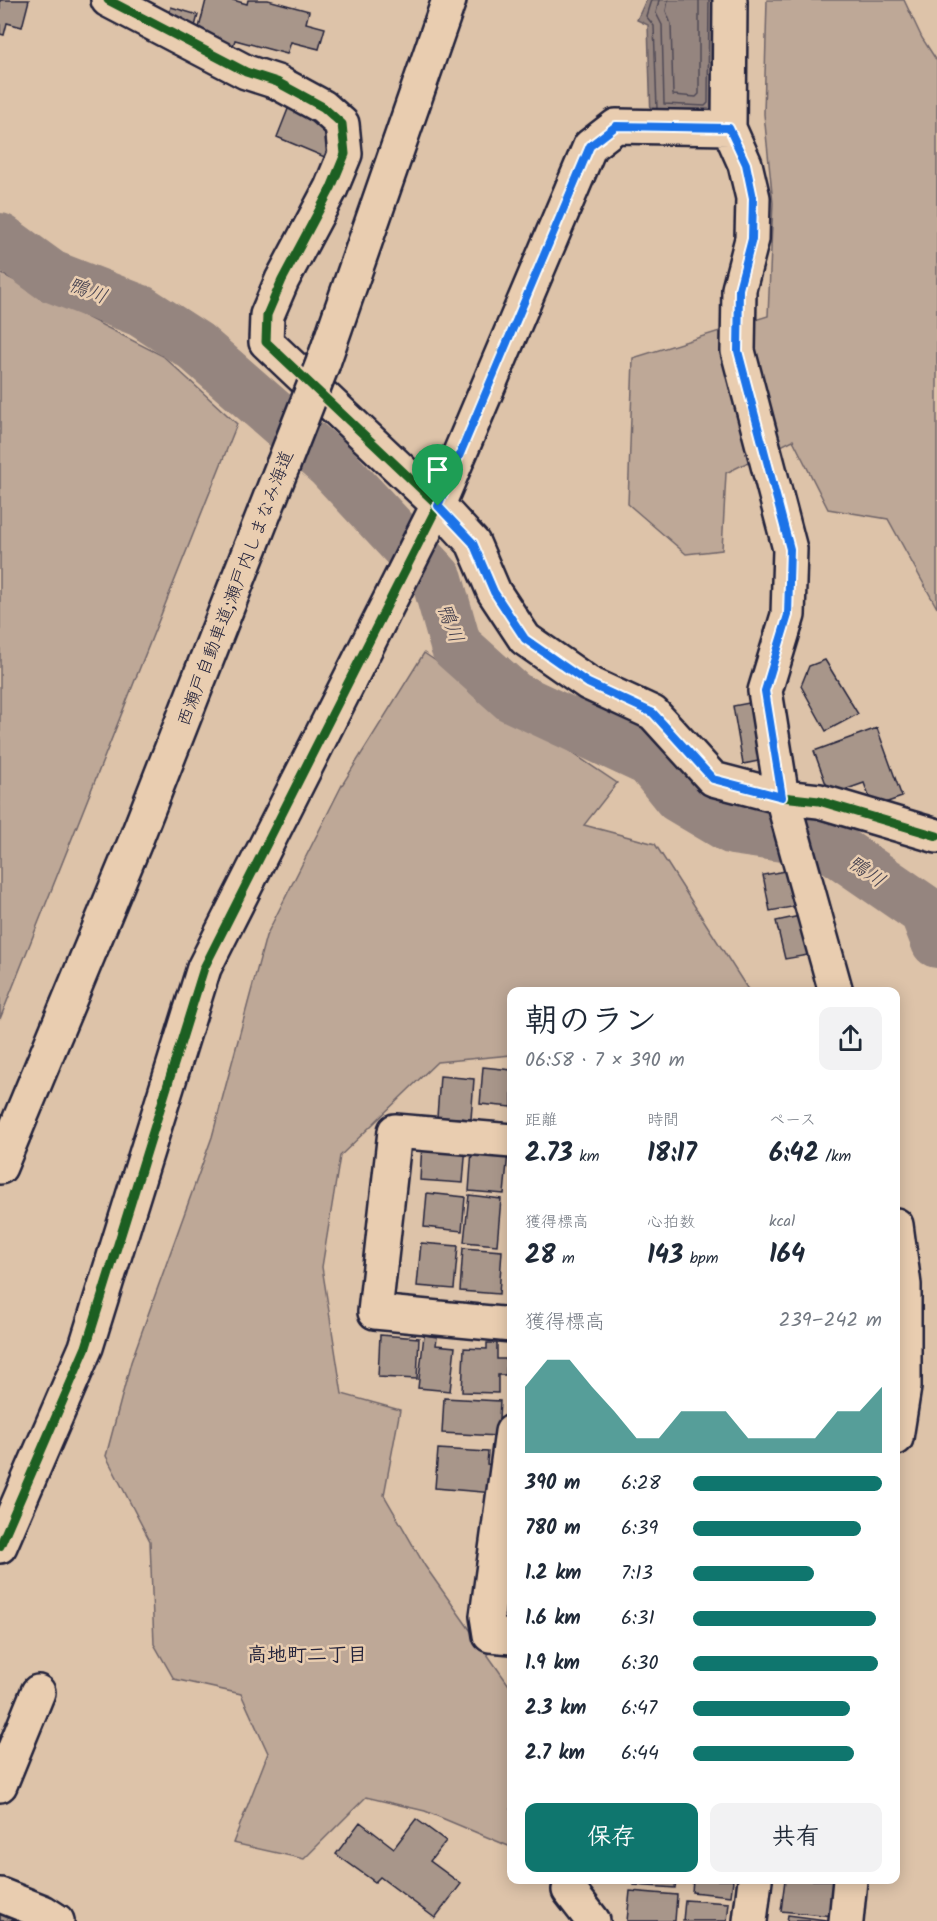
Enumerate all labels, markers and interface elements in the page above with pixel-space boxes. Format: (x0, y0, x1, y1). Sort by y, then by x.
water label: 鴨川 (63, 270, 112, 314)
pin (412, 444, 463, 506)
street label: 西瀬戸自動車道;瀬戸内しまなみ海道 (170, 446, 303, 731)
icon: arrive (421, 453, 454, 486)
water label: 鴨川 (427, 599, 471, 648)
water label: 鴨川 (840, 848, 891, 897)
text: 朝のラン (525, 996, 657, 1049)
button: share (819, 1007, 882, 1070)
text: 06:58 · 7 × 390 m (525, 1045, 685, 1077)
text: 距離 (525, 1108, 557, 1133)
text: 時間 (647, 1108, 679, 1133)
text: ペース (769, 1108, 816, 1133)
text: 2.73 (525, 1133, 573, 1175)
text: 18:17 (647, 1133, 697, 1175)
text: 6:42 (769, 1133, 819, 1175)
text: km (573, 1144, 599, 1169)
text: /km (819, 1144, 851, 1169)
text: kcal (769, 1209, 795, 1234)
text: 獲得標高 (525, 1210, 589, 1235)
text: 心拍数 (647, 1210, 695, 1235)
text: 164 (769, 1234, 805, 1276)
text: 28 (525, 1235, 556, 1277)
text: 143 (647, 1235, 683, 1277)
text: m (556, 1246, 575, 1271)
text: bpm (683, 1246, 718, 1271)
text: 239–242 m (779, 1305, 882, 1337)
text: 獲得標高 (525, 1307, 605, 1339)
text: 390 m (525, 1468, 580, 1500)
text: 6:28 (621, 1468, 661, 1500)
text: 780 m (525, 1513, 581, 1545)
text: 6:39 (621, 1513, 658, 1545)
text: 1.2 km (525, 1558, 581, 1590)
text: 7:13 (621, 1558, 653, 1590)
text: 1.6 km (525, 1603, 581, 1635)
text: 6:31 (621, 1603, 655, 1635)
district label: 高地町二丁目 (247, 1640, 367, 1672)
text: 1.9 km (525, 1648, 580, 1680)
text: 6:30 (621, 1648, 658, 1680)
text: 2.3 km (525, 1693, 586, 1725)
text: 6:47 (621, 1693, 657, 1725)
text: 2.7 km (525, 1738, 585, 1770)
text: 6:44 (621, 1738, 659, 1770)
button: 保存 (525, 1803, 698, 1872)
button: 共有 (710, 1803, 882, 1872)

